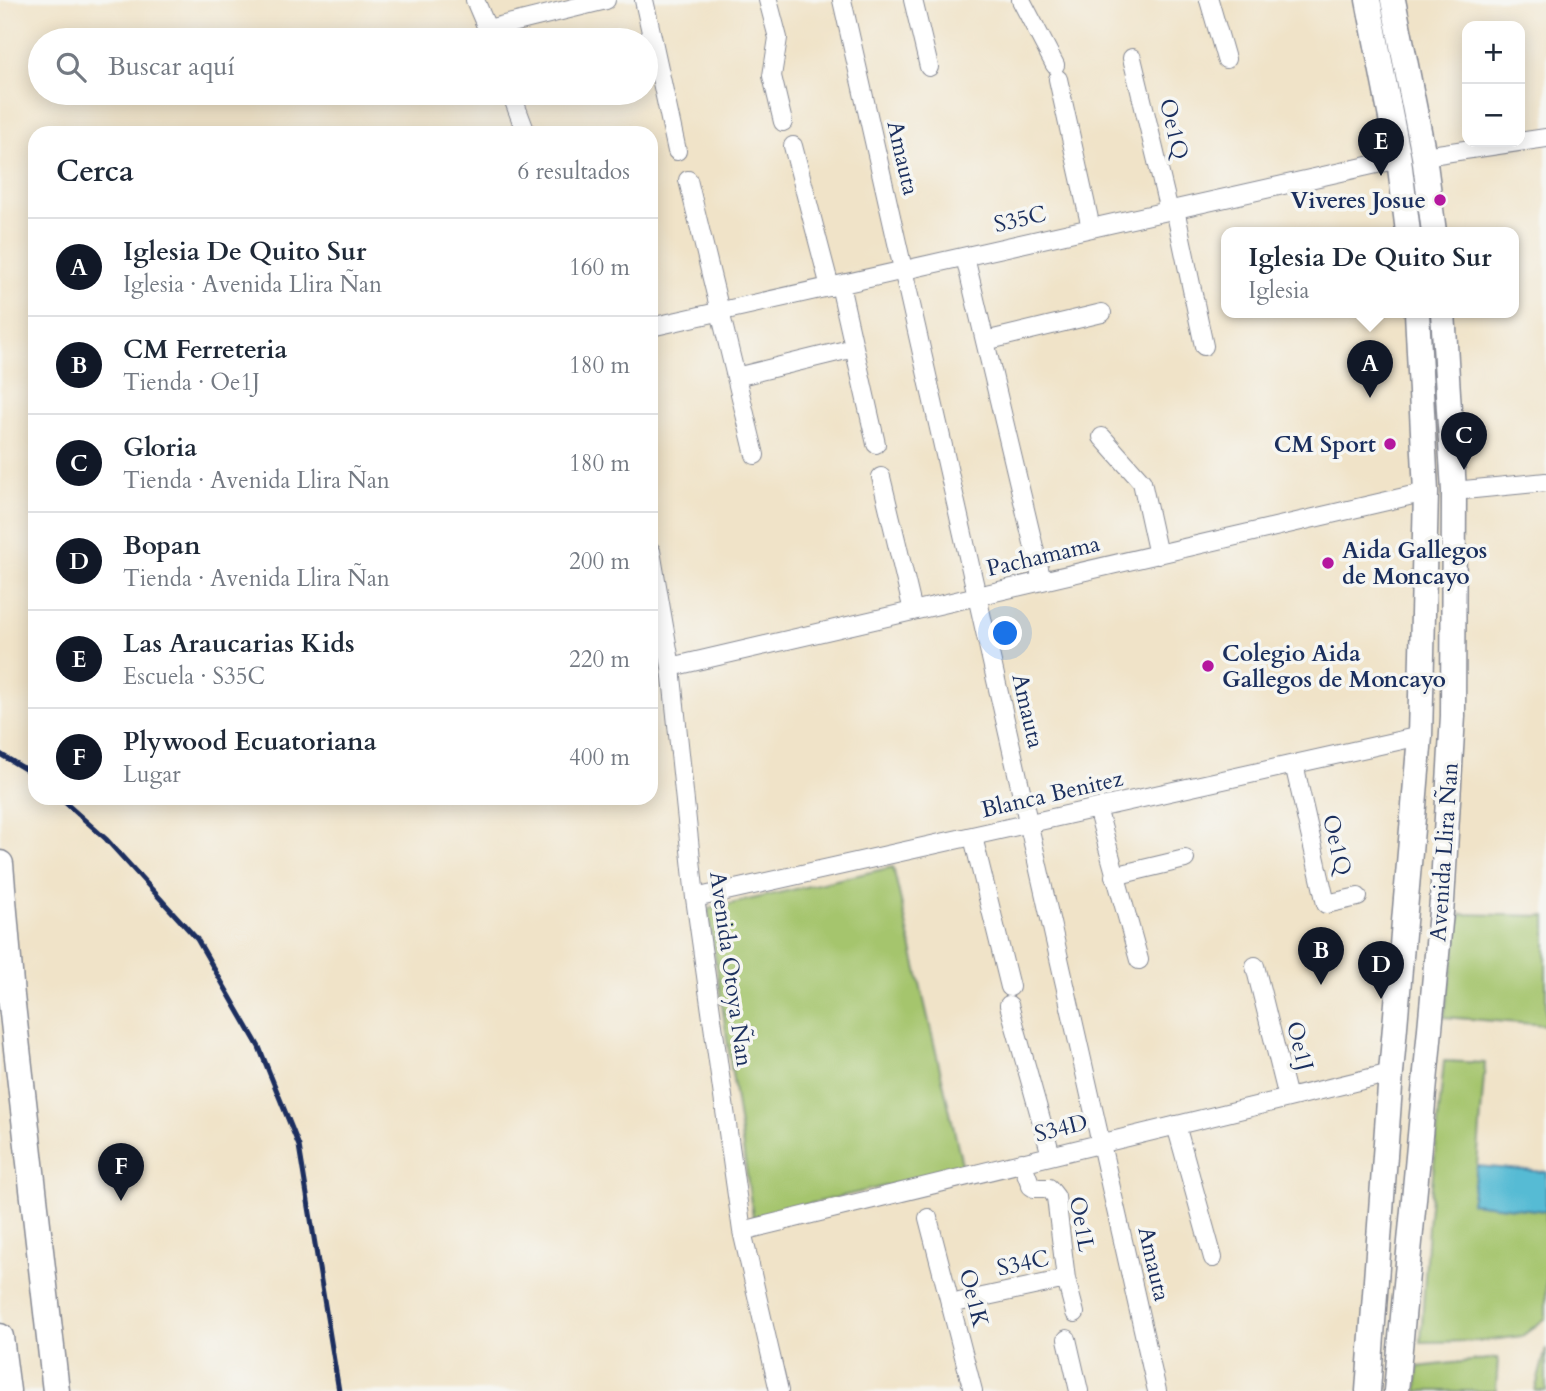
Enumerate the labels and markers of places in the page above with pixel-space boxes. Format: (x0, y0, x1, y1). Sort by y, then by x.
pin: E (1358, 118, 1404, 176)
place label: Viveres Josue (1291, 185, 1426, 216)
marker: Viveres Josue (1432, 192, 1448, 208)
pin: A (1347, 340, 1393, 398)
pin: C (1441, 412, 1487, 470)
place label: CM Sport (1274, 429, 1376, 460)
marker: CM Sport (1382, 436, 1398, 452)
place label: Aida Gallegos de Moncayo (1342, 535, 1487, 592)
marker: Aida Gallegos de Moncayo (1320, 555, 1336, 571)
place label: Colegio Aida Gallegos de Moncayo (1222, 638, 1446, 695)
marker: Colegio Aida Gallegos de Moncayo (1200, 658, 1216, 674)
pin: B (1298, 927, 1344, 985)
pin: D (1358, 941, 1404, 999)
pin: F (98, 1143, 144, 1201)

